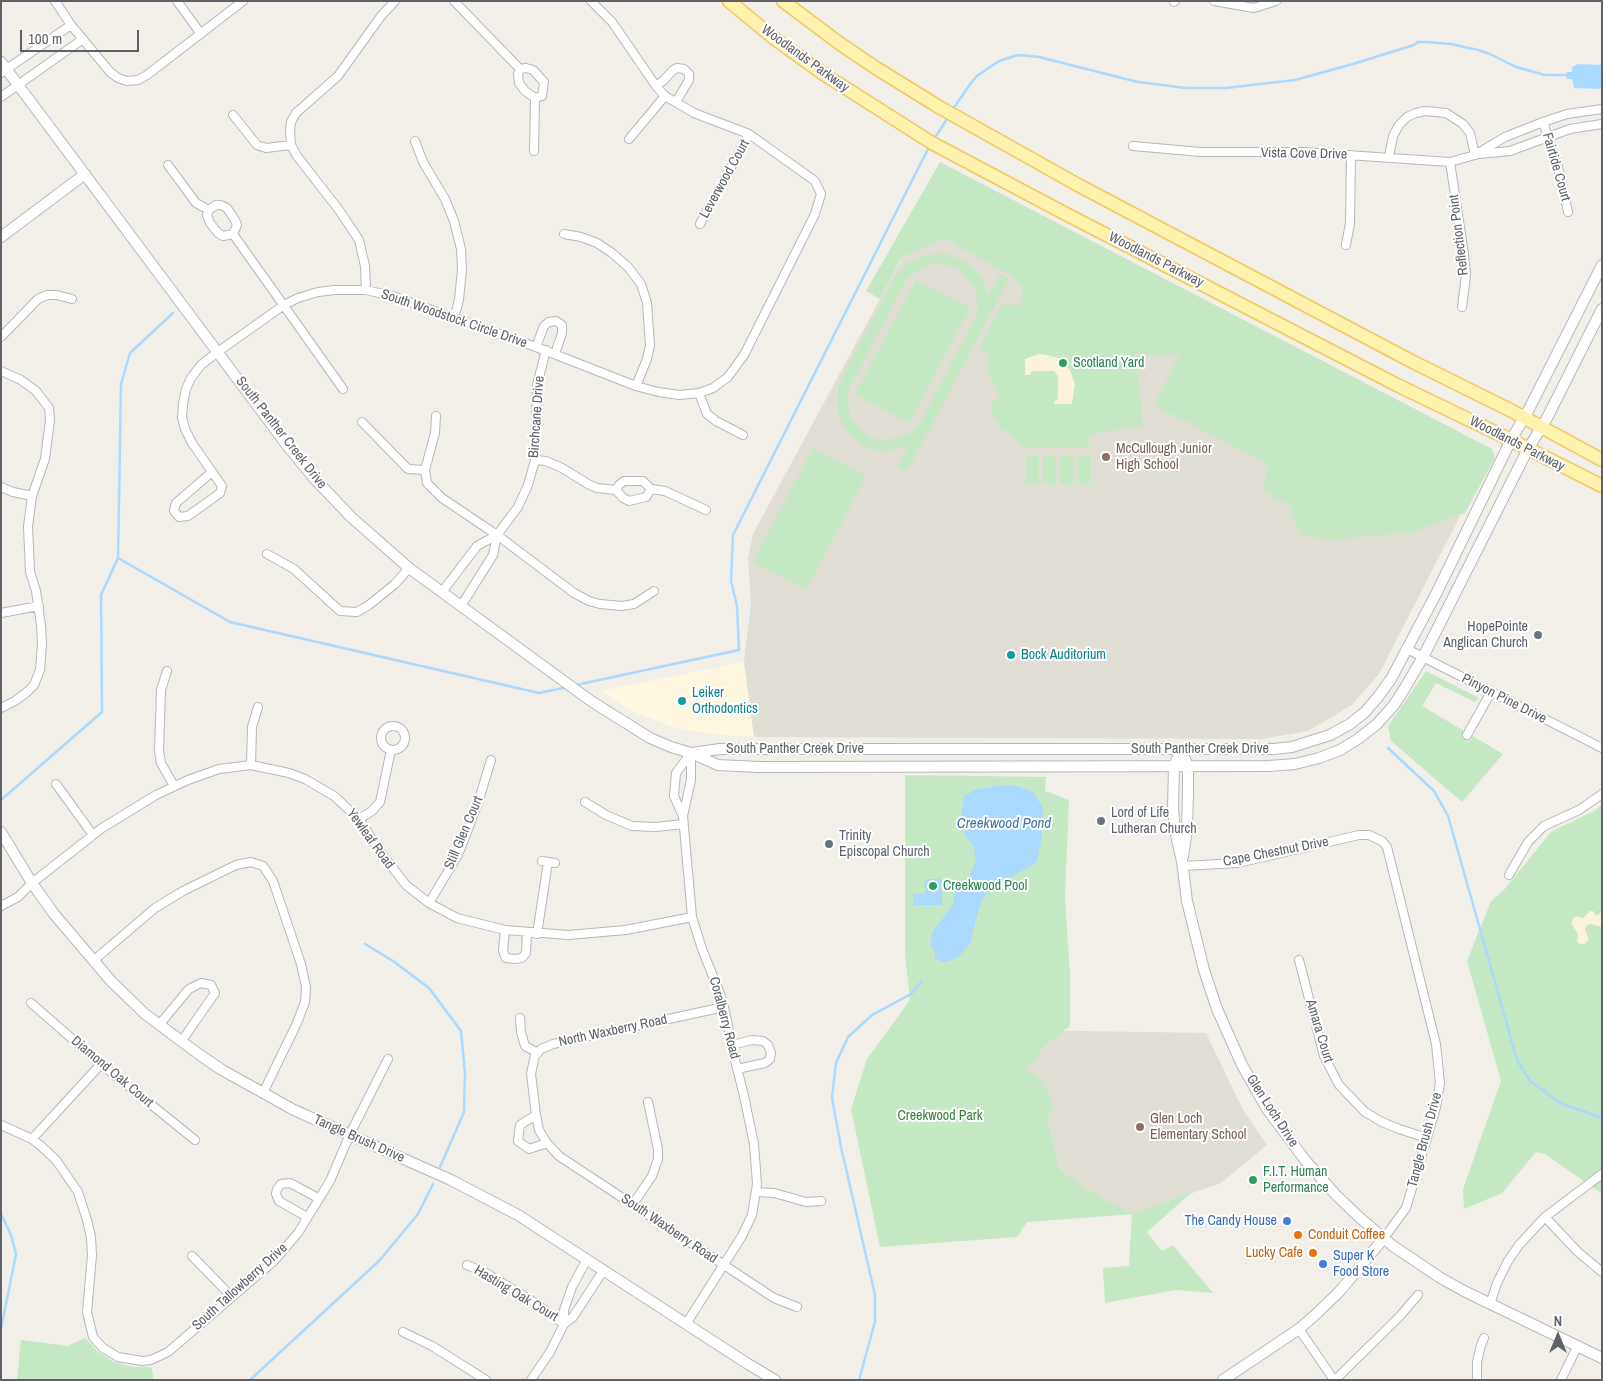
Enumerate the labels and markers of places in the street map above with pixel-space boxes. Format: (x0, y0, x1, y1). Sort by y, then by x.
place label: Scotland Yard (1073, 355, 1144, 371)
marker: Scotland Yard (1057, 357, 1069, 369)
place label: McCullough Junior High School (1116, 441, 1212, 474)
marker: McCullough Junior High School (1100, 451, 1112, 463)
place label: HopePointe Anglican Church (1443, 619, 1528, 652)
marker: HopePointe Anglican Church (1532, 629, 1544, 641)
place label: Bock Auditorium (1021, 647, 1106, 663)
marker: Bock Auditorium (1005, 649, 1017, 661)
place label: Leiker Orthodontics (692, 685, 758, 718)
marker: Leiker Orthodontics (676, 695, 688, 707)
place label: Lord of Life Lutheran Church (1111, 805, 1197, 838)
marker: Lord of Life Lutheran Church (1095, 815, 1107, 827)
place label: Trinity Episcopal Church (839, 828, 930, 860)
marker: Trinity Episcopal Church (823, 838, 835, 850)
place label: Creekwood Pool (943, 878, 1027, 894)
marker: Creekwood Pool (927, 880, 939, 892)
place label: Glen Loch Elementary School (1150, 1111, 1246, 1144)
marker: Glen Loch Elementary School (1134, 1121, 1146, 1133)
place label: F.I.T. Human Performance (1263, 1164, 1329, 1196)
marker: F.I.T. Human Performance (1247, 1174, 1259, 1186)
place label: The Candy House (1184, 1213, 1277, 1229)
marker: The Candy House (1281, 1215, 1293, 1227)
place label: Conduit Coffee (1308, 1227, 1385, 1243)
marker: Conduit Coffee (1292, 1229, 1304, 1241)
place label: Lucky Cafe (1246, 1245, 1303, 1261)
marker: Lucky Cafe (1307, 1247, 1319, 1259)
place label: Super K Food Store (1333, 1248, 1389, 1280)
marker: Super K Food Store (1317, 1258, 1329, 1270)

